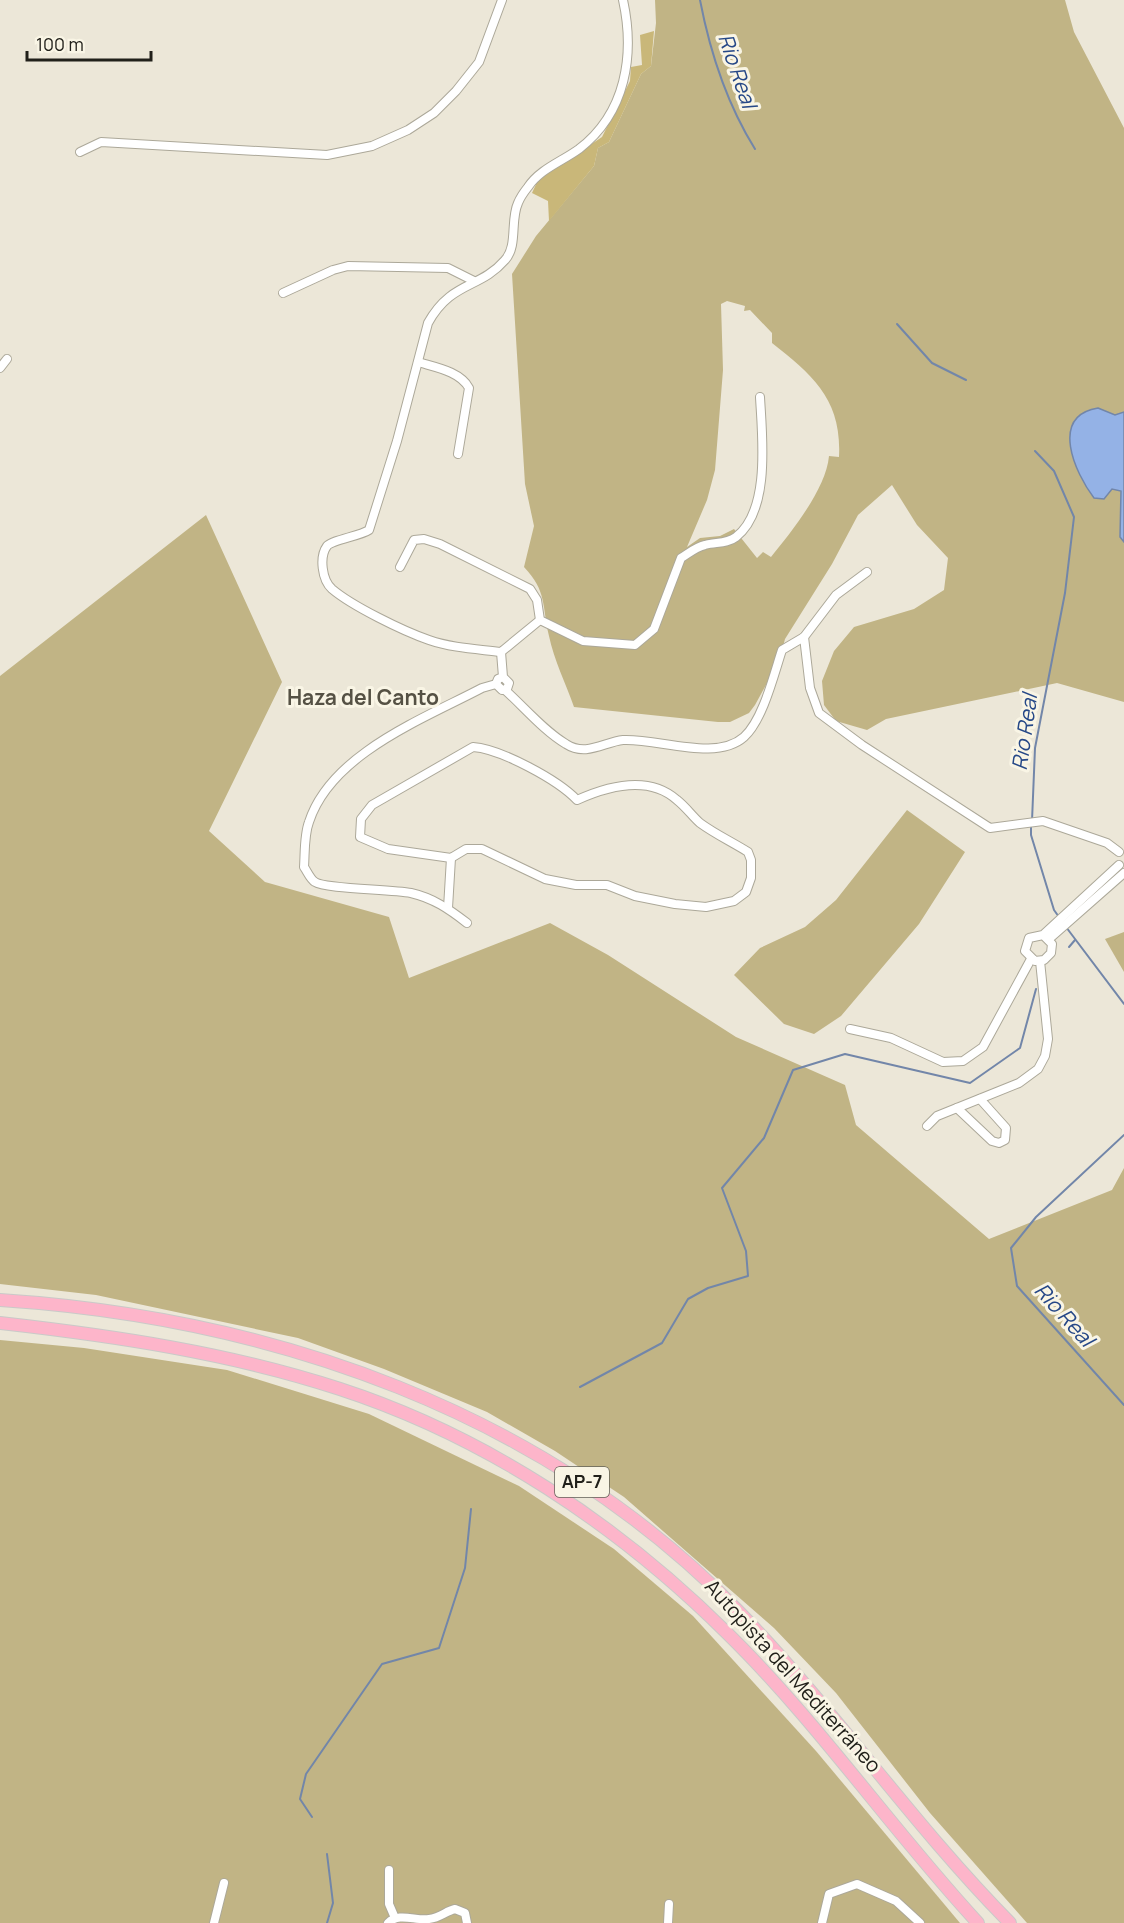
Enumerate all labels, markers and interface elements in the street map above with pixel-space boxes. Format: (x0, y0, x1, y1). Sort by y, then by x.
scale bar (27, 24, 152, 62)
water label: Rio Real (712, 30, 765, 114)
text: 100 m (36, 32, 84, 56)
district label: Haza del Canto (287, 683, 439, 711)
water label: Rio Real (1005, 689, 1044, 772)
water label: Rio Real (1029, 1276, 1103, 1354)
road number: AP-7 (555, 1467, 609, 1497)
street label: Autopista del Mediterráneo (699, 1573, 888, 1778)

